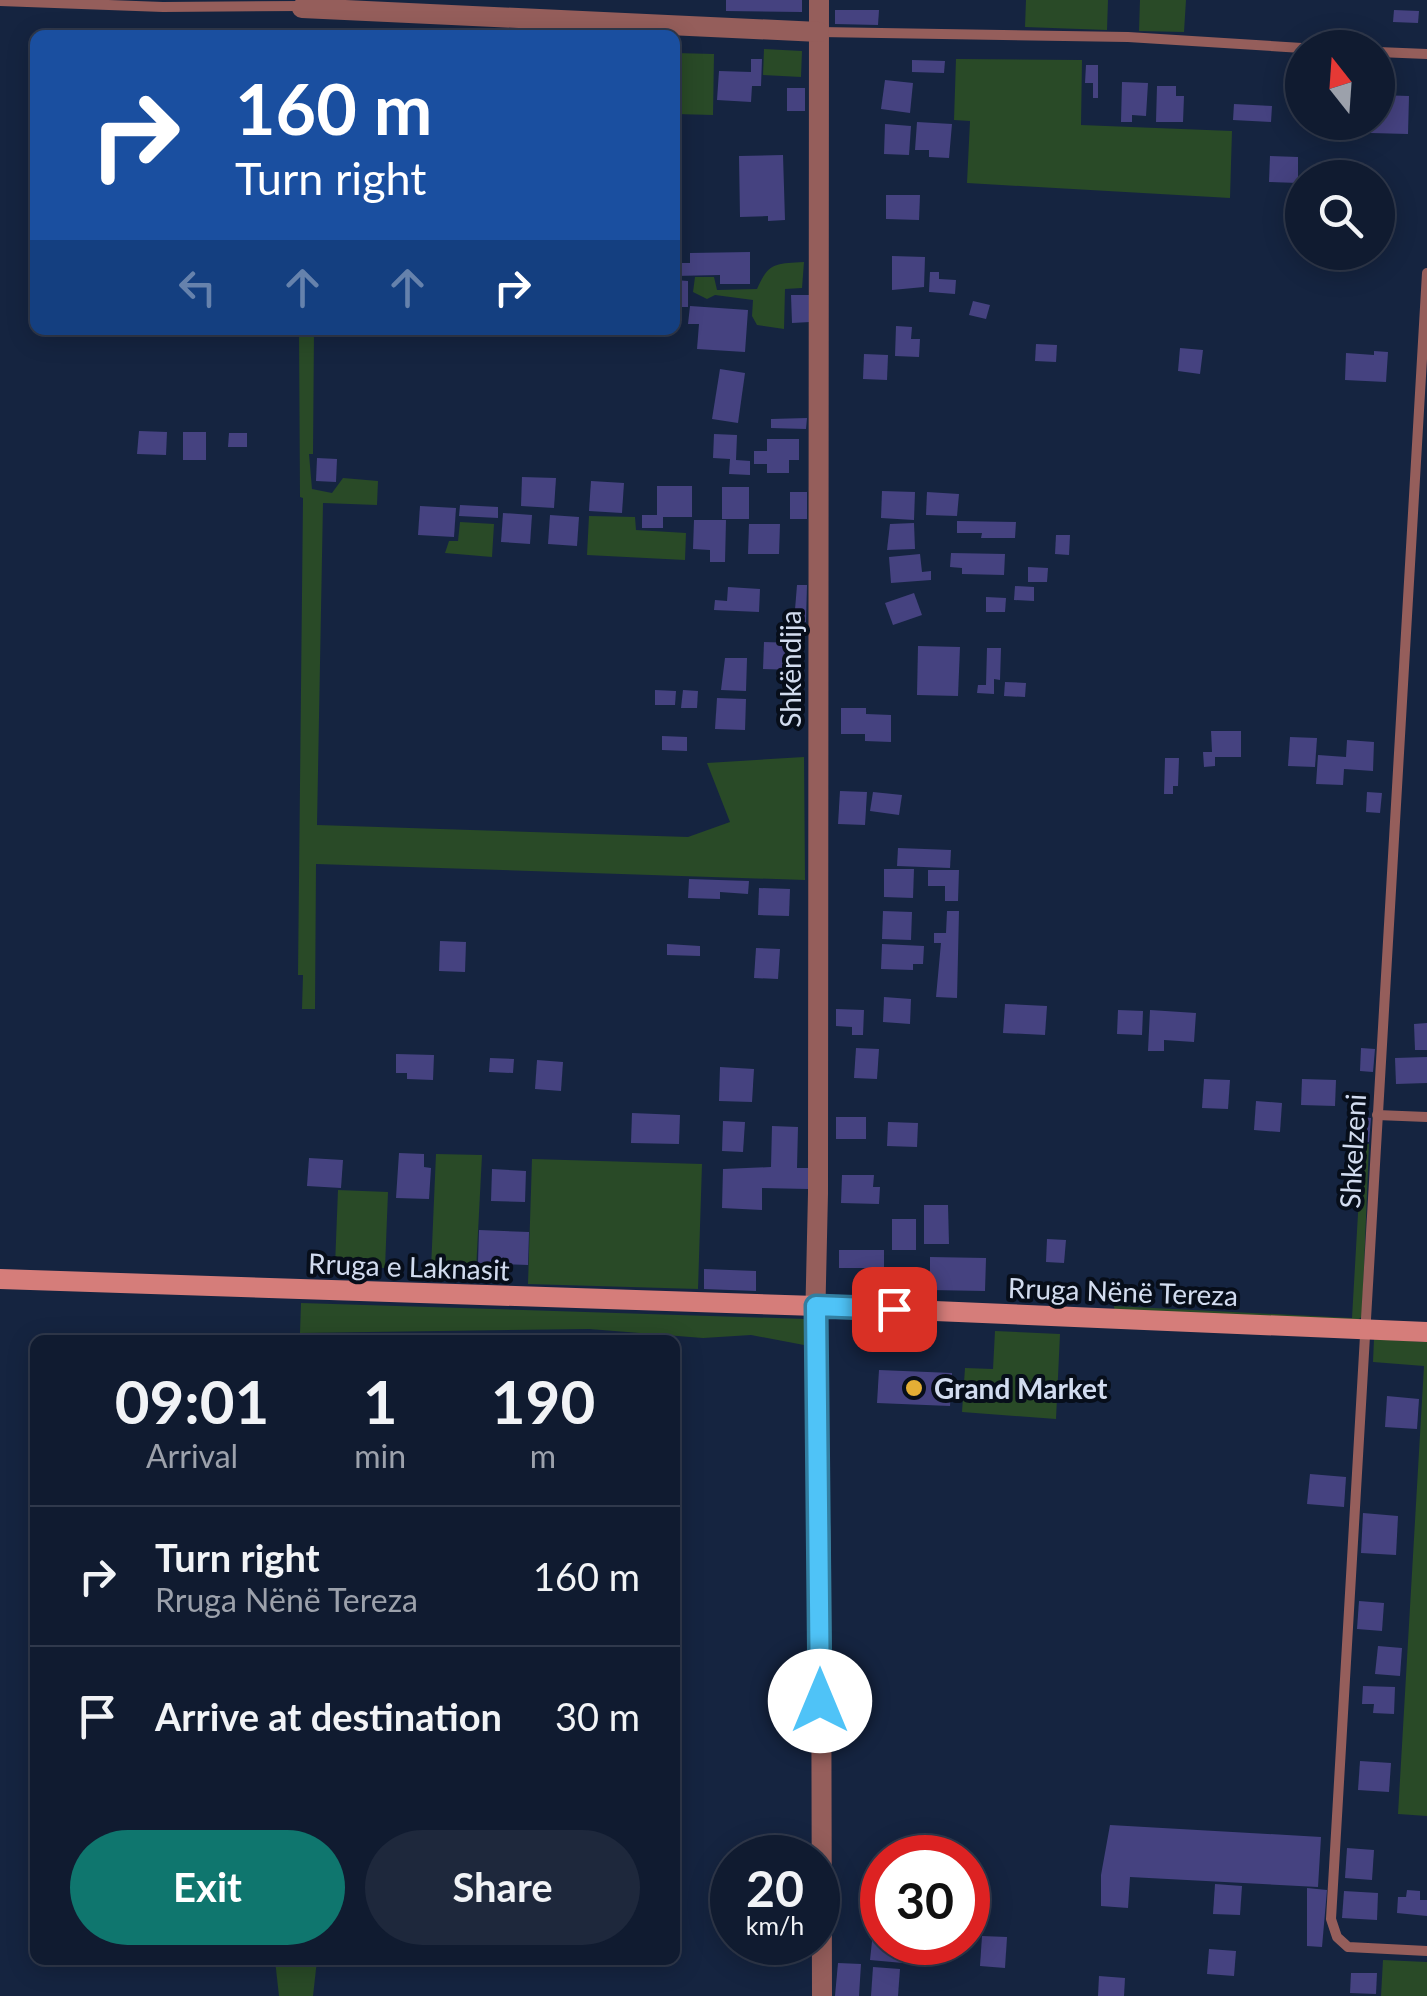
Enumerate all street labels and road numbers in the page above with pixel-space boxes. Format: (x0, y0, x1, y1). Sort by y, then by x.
street label: Shkëndija (773, 610, 807, 728)
street label: Shkelzeni (1332, 1093, 1372, 1209)
street label: Rruga e Laknasit (308, 1245, 510, 1287)
street label: Rruga Nënë Tereza (1007, 1270, 1239, 1312)

